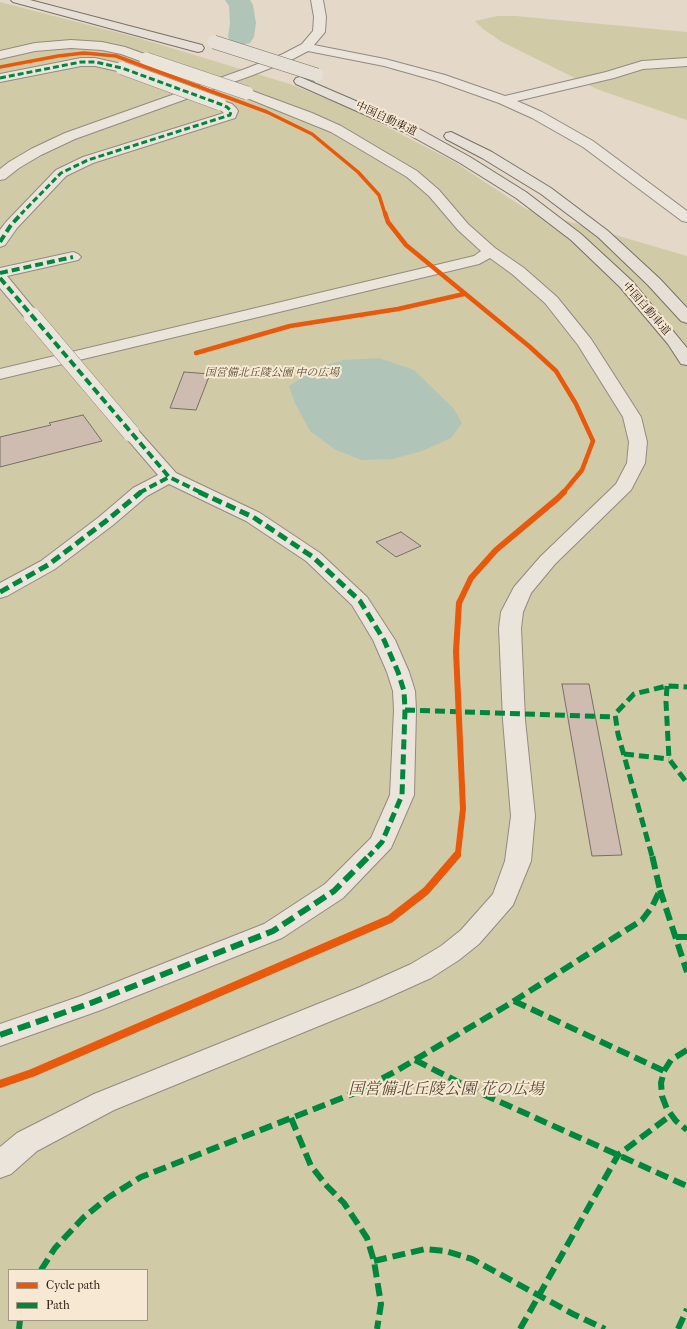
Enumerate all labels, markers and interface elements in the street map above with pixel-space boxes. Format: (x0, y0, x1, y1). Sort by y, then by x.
street label: 中国自動車道 (353, 99, 419, 139)
street label: 中国自動車道 (619, 280, 673, 338)
park label: 国営備北丘陵公園 中の広場 (205, 366, 339, 380)
park label: 国営備北丘陵公園 花の広場 (348, 1080, 544, 1100)
legend (8, 1269, 148, 1321)
text: Cycle path (46, 1278, 100, 1292)
text: Path (46, 1298, 70, 1312)

